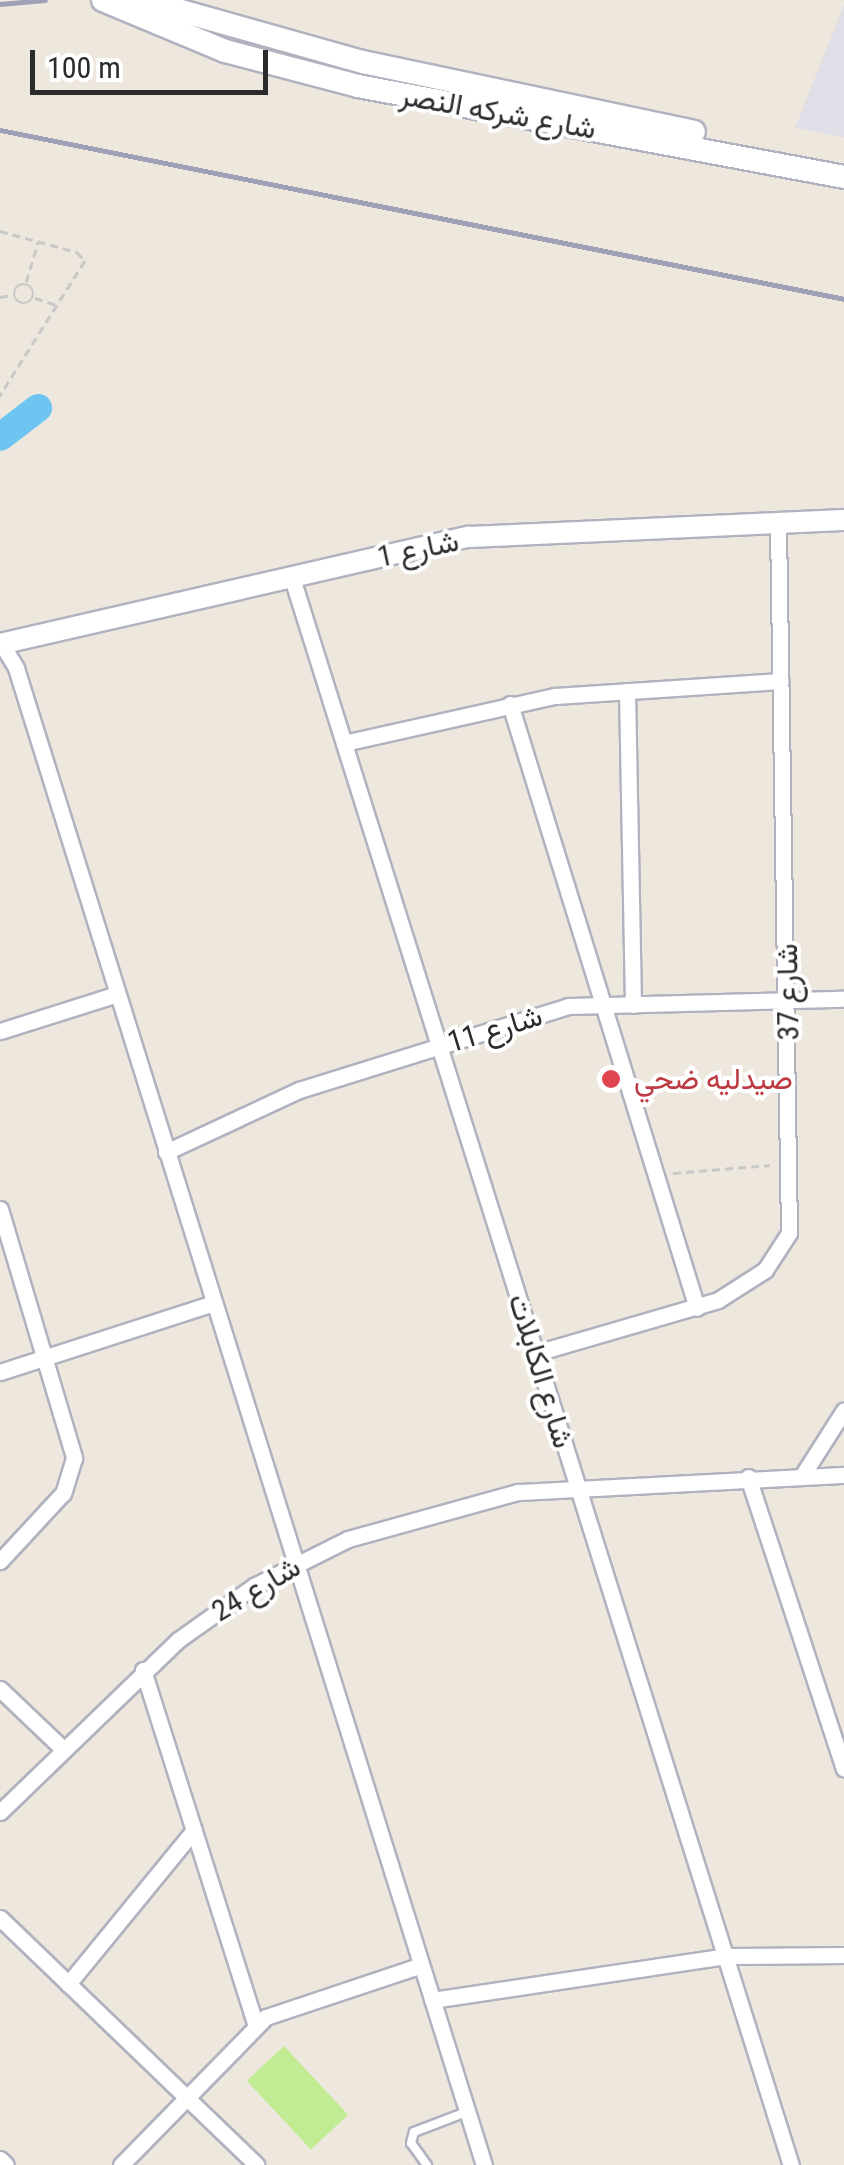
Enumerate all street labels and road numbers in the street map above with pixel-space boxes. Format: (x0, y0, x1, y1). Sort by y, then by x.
street label: شارع شركه النصر (397, 77, 599, 147)
street label: شارع 1 (374, 523, 462, 575)
street label: شارع 37 (769, 943, 807, 1041)
street label: شارع 11 (443, 998, 547, 1060)
street label: شارع الكابلات (501, 1290, 581, 1452)
street label: شارع 24 (205, 1549, 307, 1629)

